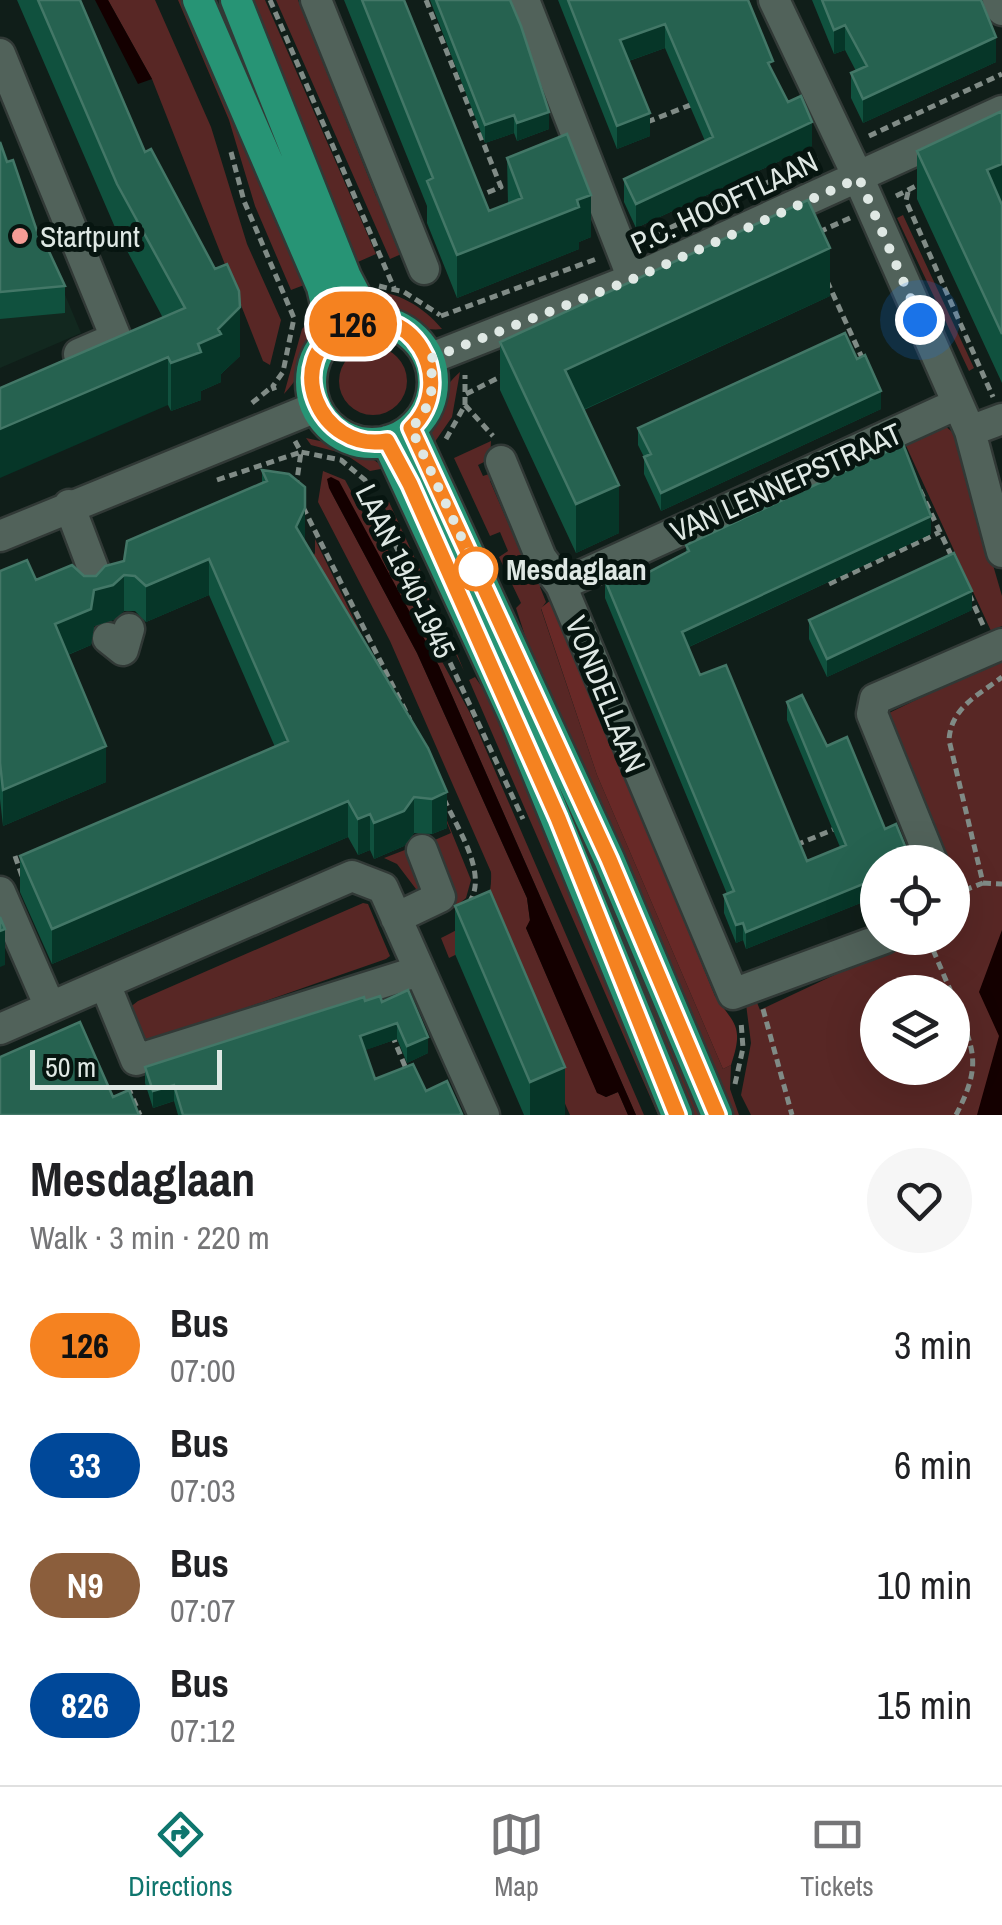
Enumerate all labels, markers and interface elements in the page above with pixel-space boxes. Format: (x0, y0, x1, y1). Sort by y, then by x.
street label: P.C. HOOFTLAAN (624, 141, 824, 263)
place label: Startpunt (40, 216, 140, 256)
marker: Startpunt (9, 225, 31, 247)
line badge: 126 (296, 292, 410, 356)
your location (895, 295, 945, 345)
text: 126 (329, 301, 377, 348)
street label: VAN LENNEPSTRAAT (664, 413, 908, 551)
street label: LAAN 1940-1945 (347, 477, 465, 665)
marker: Mesdaglaan (455, 548, 497, 590)
place label: Mesdaglaan (506, 549, 647, 589)
street label: VONDELLAAN (556, 610, 656, 778)
map controls (860, 845, 970, 1085)
button: locate (860, 845, 970, 955)
button: layers (860, 975, 970, 1085)
scale bar (30, 1045, 222, 1090)
text: 50 m (45, 1048, 96, 1086)
text: Mesdaglaan (30, 1146, 255, 1211)
button: heart (867, 1148, 972, 1253)
text: Walk · 3 min · 220 m (30, 1216, 270, 1259)
text: Bus (170, 1298, 229, 1349)
text: 3 min (894, 1320, 972, 1371)
text: 126 (61, 1322, 109, 1369)
text: 07:00 (170, 1349, 236, 1392)
text: Bus (170, 1418, 229, 1469)
text: 6 min (894, 1440, 972, 1491)
text: 33 (69, 1442, 101, 1489)
text: 07:03 (170, 1469, 236, 1512)
text: Bus (170, 1538, 229, 1589)
text: 10 min (877, 1560, 972, 1611)
text: N9 (67, 1562, 103, 1609)
text: 07:07 (170, 1589, 236, 1632)
text: Bus (170, 1658, 229, 1709)
text: 15 min (877, 1680, 972, 1731)
text: 826 (61, 1682, 109, 1729)
text: 07:12 (170, 1709, 236, 1752)
tab: Directions (128, 1807, 233, 1905)
tab: Map (489, 1807, 544, 1905)
tab: Tickets (800, 1807, 874, 1905)

